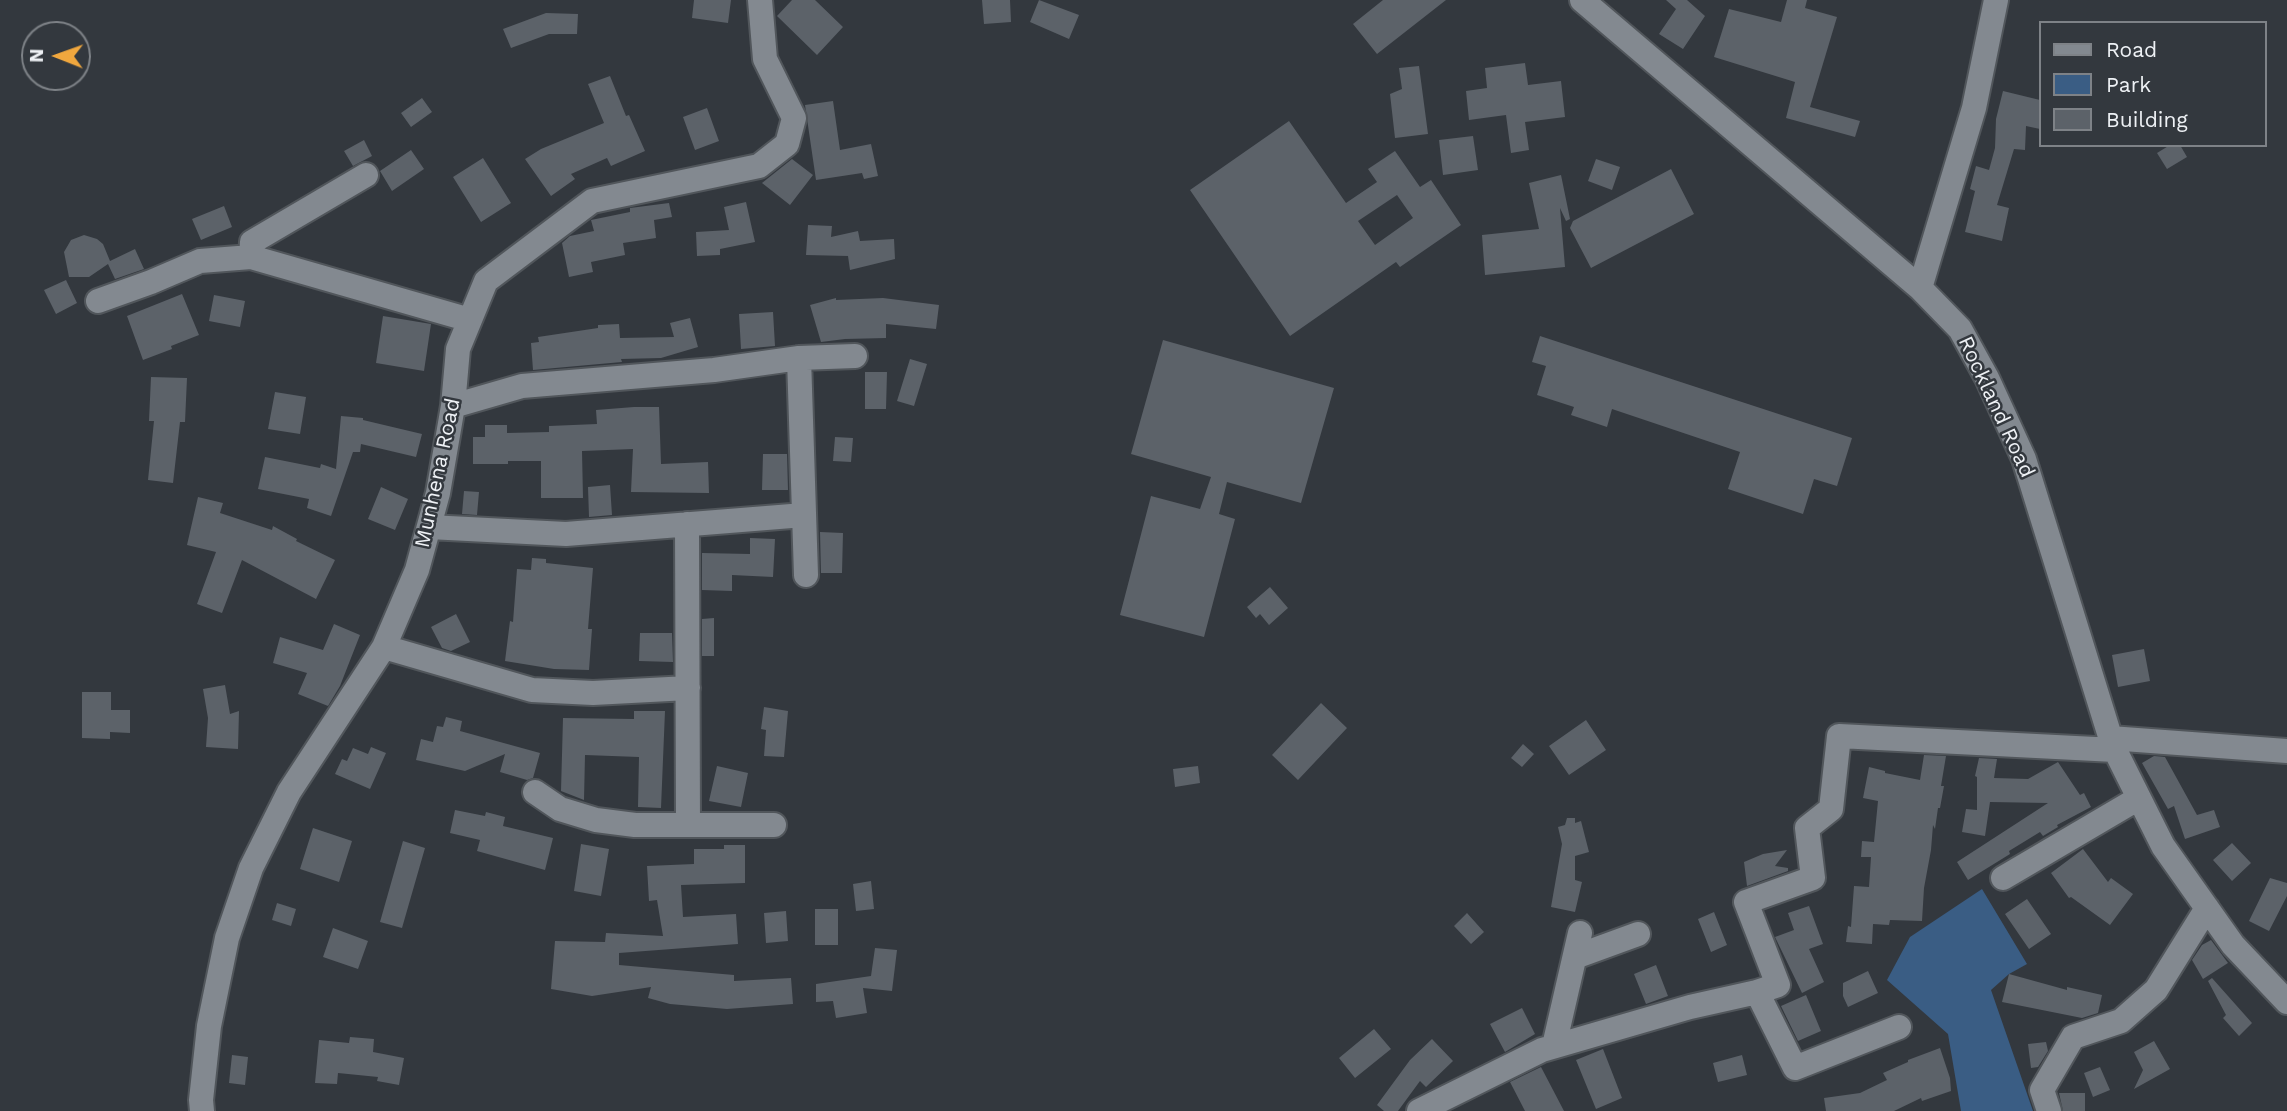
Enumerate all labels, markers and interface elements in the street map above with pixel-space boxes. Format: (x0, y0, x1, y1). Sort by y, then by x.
north arrow (21, 21, 91, 91)
legend (2038, 21, 2266, 147)
text: Road (2106, 37, 2157, 62)
text: N (25, 48, 48, 63)
text: Park (2106, 72, 2151, 97)
text: Building (2106, 107, 2188, 132)
street label: Rockland Road (1952, 332, 2040, 482)
street label: Munhena Road (410, 396, 466, 550)

